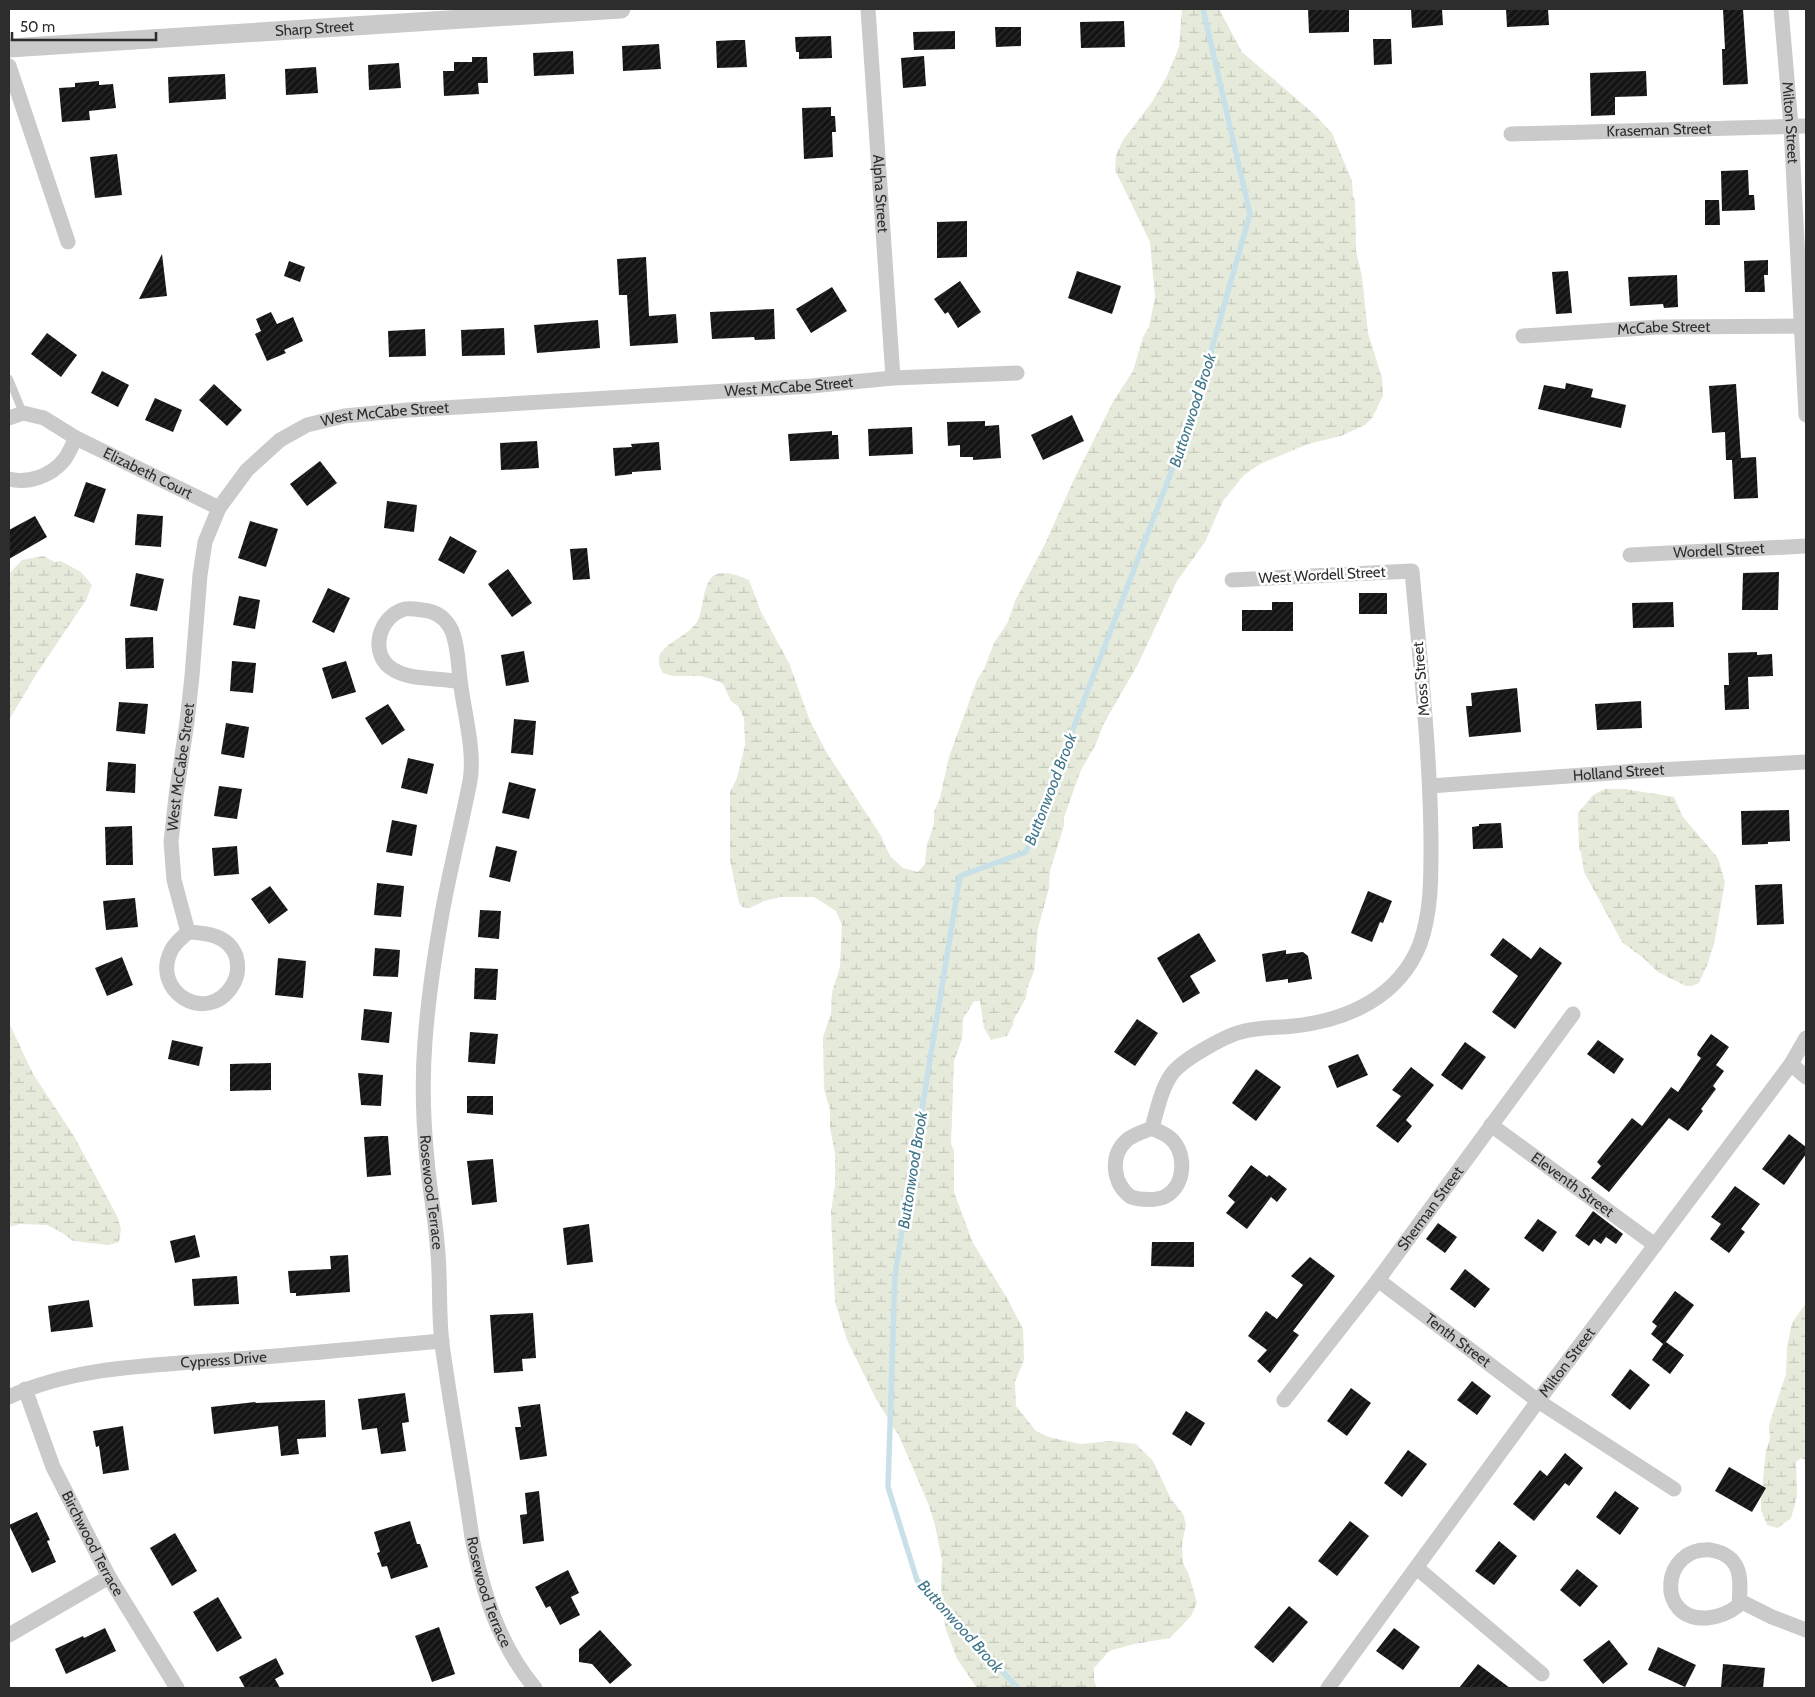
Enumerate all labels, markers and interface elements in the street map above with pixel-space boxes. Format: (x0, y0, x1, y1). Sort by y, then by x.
scale bar (12, 10, 156, 42)
street label: Sharp Street (274, 17, 354, 40)
text: 50 m (20, 18, 55, 36)
street label: Milton Street (1778, 81, 1802, 164)
street label: Kraseman Street (1606, 120, 1712, 140)
street label: Alpha Street (869, 154, 892, 233)
street label: McCabe Street (1617, 318, 1710, 339)
water label: Buttonwood Brook (1165, 350, 1220, 469)
street label: West McCabe Street (724, 373, 854, 400)
street label: West McCabe Street (319, 399, 450, 430)
street label: Elizabeth Court (100, 444, 195, 502)
street label: Wordell Street (1673, 539, 1765, 562)
street label: West Wordell Street (1258, 563, 1386, 587)
street label: Moss Street (1409, 641, 1433, 717)
street label: West McCabe Street (163, 702, 198, 832)
water label: Buttonwood Brook (1020, 729, 1081, 848)
street label: Holland Street (1572, 761, 1665, 785)
water label: Buttonwood Brook (894, 1109, 931, 1230)
street label: Rosewood Terrace (416, 1134, 447, 1251)
street label: Eleventh Street (1528, 1149, 1617, 1221)
street label: Sherman Street (1394, 1163, 1467, 1254)
street label: Tenth Street (1421, 1310, 1494, 1371)
street label: Milton Street (1535, 1324, 1599, 1401)
street label: Cypress Drive (180, 1348, 268, 1372)
street label: Birchwood Terrace (58, 1488, 128, 1600)
street label: Rosewood Terrace (463, 1535, 515, 1651)
water label: Buttonwood Brook (914, 1576, 1008, 1678)

